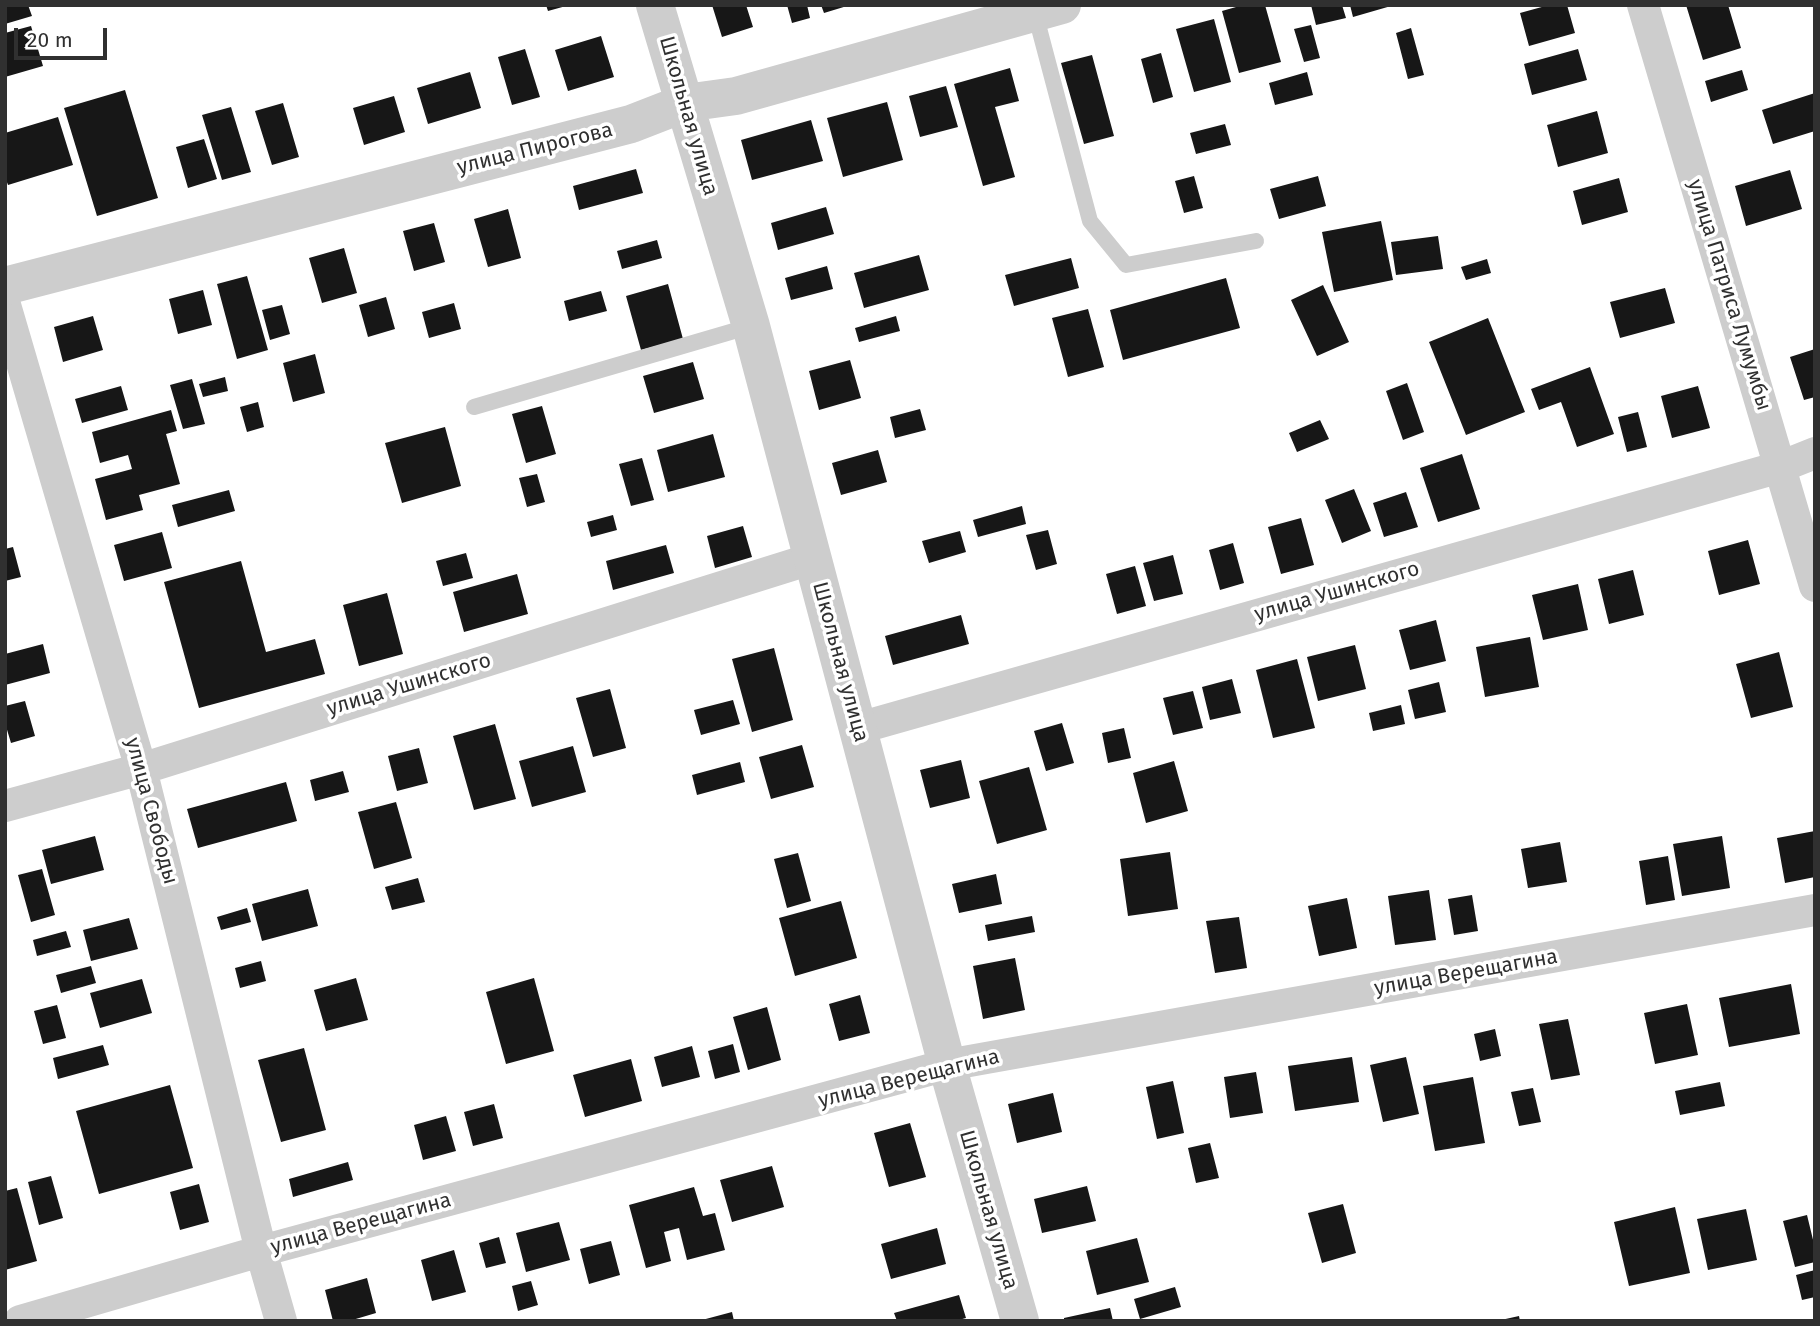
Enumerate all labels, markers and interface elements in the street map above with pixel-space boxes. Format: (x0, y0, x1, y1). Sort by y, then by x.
scale bar (18, 14, 110, 58)
text: 20 m (27, 27, 73, 53)
street label: Школьная улица (653, 33, 723, 199)
street label: улица Пирогова (455, 117, 615, 181)
street label: улица Патриса Лумумбы (1682, 176, 1776, 414)
street label: улица Ушинского (1252, 556, 1422, 628)
street label: Школьная улица (807, 579, 873, 745)
street label: улица Ушинского (324, 648, 494, 722)
street label: улица Свободы (119, 735, 183, 887)
street label: улица Верещагина (1372, 944, 1560, 1002)
street label: улица Верещагина (816, 1044, 1002, 1114)
street label: Школьная улица (953, 1127, 1023, 1293)
street label: улица Верещагина (268, 1188, 454, 1260)

